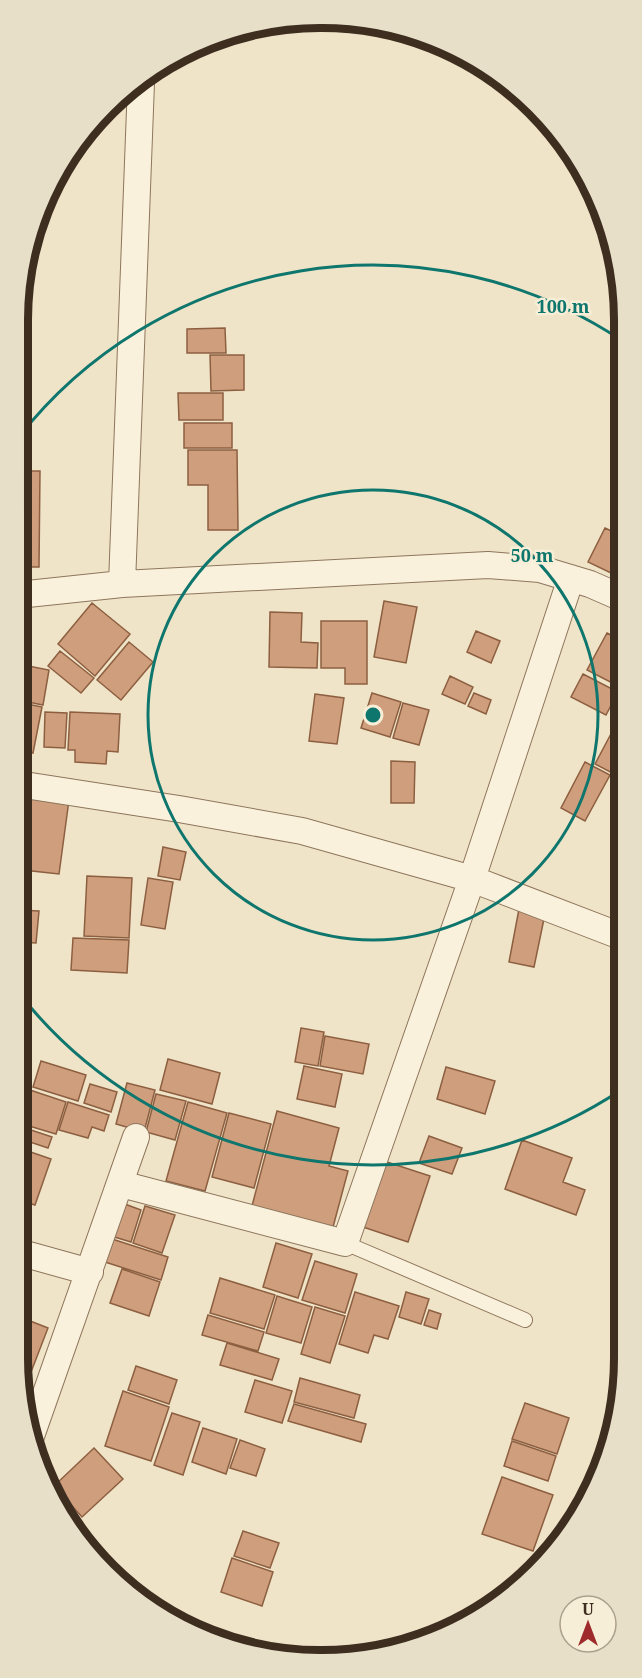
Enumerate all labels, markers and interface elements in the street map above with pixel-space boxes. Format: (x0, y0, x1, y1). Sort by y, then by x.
text: 100 m (537, 294, 590, 318)
text: 50 m (511, 543, 554, 567)
centre of rings (363, 705, 383, 725)
north arrow (558, 1594, 618, 1654)
text: U (582, 1598, 594, 1620)

